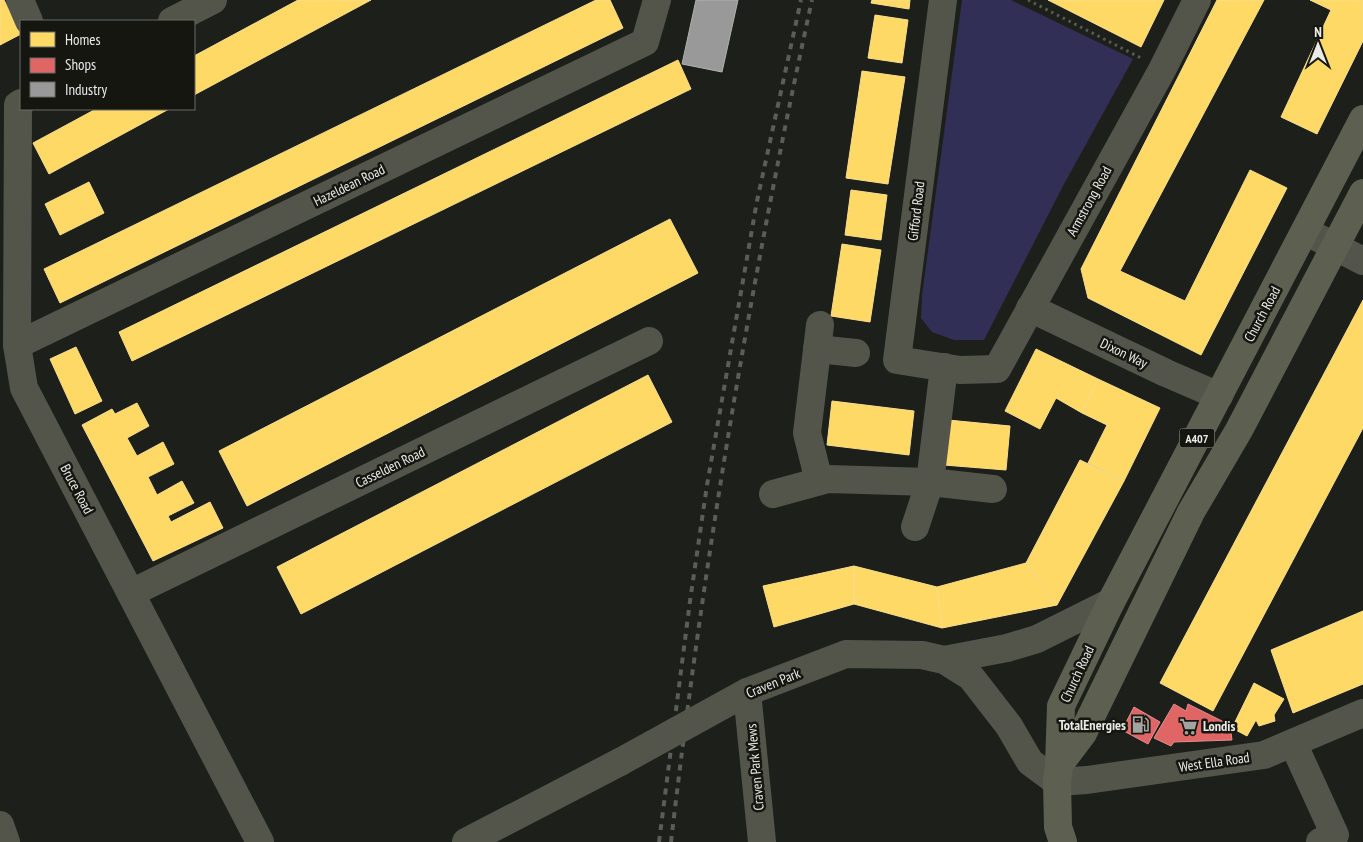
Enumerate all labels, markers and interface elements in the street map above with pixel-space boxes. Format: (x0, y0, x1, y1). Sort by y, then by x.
legend (20, 20, 195, 110)
north arrow (1293, 20, 1343, 70)
text: N (1314, 23, 1322, 41)
text: Homes (65, 30, 101, 49)
text: Shops (65, 55, 96, 74)
text: Industry (65, 80, 107, 99)
street label: Hazeldean Road (310, 160, 388, 210)
street label: Armstrong Road (1062, 163, 1116, 239)
street label: Gifford Road (903, 180, 929, 242)
street label: Church Road (1240, 283, 1284, 345)
street label: Dixon Way (1097, 334, 1151, 373)
road number: A407 (1180, 428, 1214, 448)
street label: Casselden Road (352, 442, 428, 492)
street label: Bruce Road (56, 461, 98, 517)
street label: Church Road (1056, 643, 1098, 705)
street label: Craven Park (743, 664, 803, 702)
fuel station icon: TotalEnergies (1130, 715, 1150, 735)
place label: TotalEnergies (1059, 716, 1126, 734)
supermarket icon: Londis (1179, 716, 1199, 736)
place label: Londis (1203, 717, 1235, 735)
street label: Craven Park Mews (742, 723, 768, 811)
street label: West Ella Road (1177, 748, 1251, 776)

